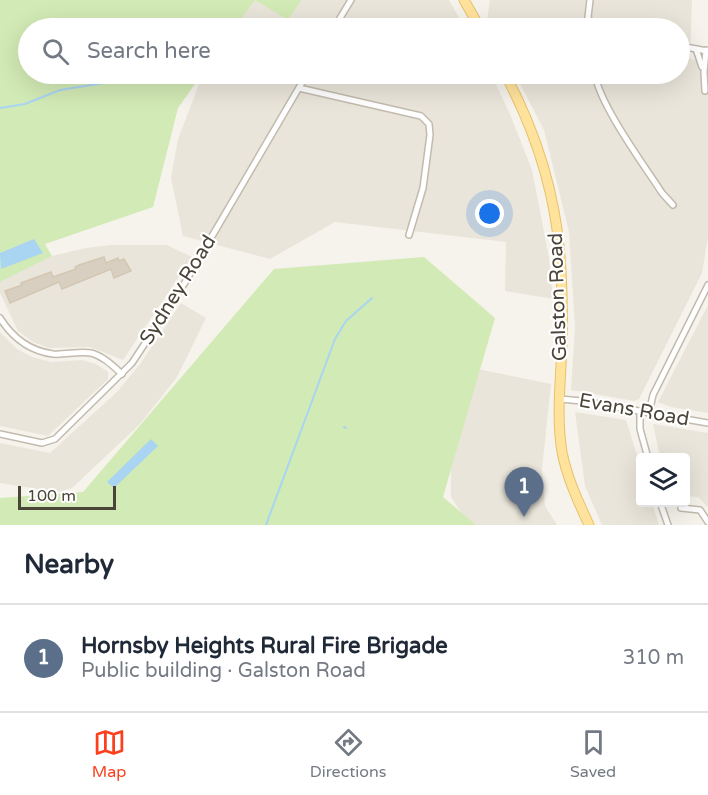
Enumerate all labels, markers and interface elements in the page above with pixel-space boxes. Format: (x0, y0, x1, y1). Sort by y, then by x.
search box (18, 18, 690, 84)
icon: search (39, 35, 72, 68)
text: Search here (87, 38, 211, 64)
your location (475, 199, 504, 228)
street label: Sydney Road (135, 231, 221, 349)
street label: Galston Road (544, 233, 572, 361)
street label: Evans Road (577, 389, 691, 431)
map controls (636, 453, 690, 507)
button: layers (636, 453, 690, 507)
pin: 1 (504, 468, 544, 517)
scale bar (18, 483, 116, 510)
text: 100 m (27, 486, 76, 506)
text: Nearby (24, 549, 114, 580)
text: Hornsby Heights Rural Fire Brigade (81, 633, 448, 659)
text: 1 (37, 646, 50, 670)
text: 310 m (623, 646, 684, 670)
text: Public building · Galston Road (81, 659, 366, 683)
tab: Map (92, 726, 126, 782)
tab: Directions (310, 726, 386, 782)
tab: Saved (570, 726, 616, 782)

